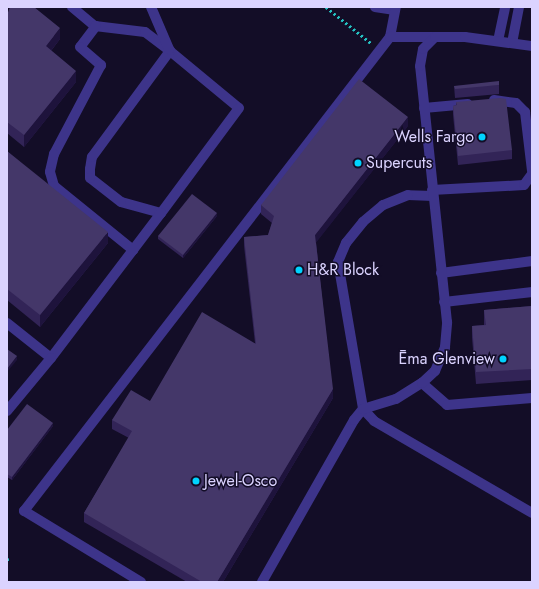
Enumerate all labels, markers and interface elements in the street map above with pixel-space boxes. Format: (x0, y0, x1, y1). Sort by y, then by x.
place label: Wells Fargo (394, 127, 474, 147)
marker: Wells Fargo (477, 132, 487, 142)
place label: Supercuts (366, 153, 432, 173)
marker: Supercuts (353, 158, 363, 168)
place label: H&R Block (307, 260, 379, 280)
marker: H&R Block (294, 265, 304, 275)
place label: Ēma Glenview (399, 349, 495, 369)
marker: Ēma Glenview (498, 354, 508, 364)
place label: Jewel-Osco (204, 471, 277, 491)
marker: Jewel-Osco (191, 476, 201, 486)

